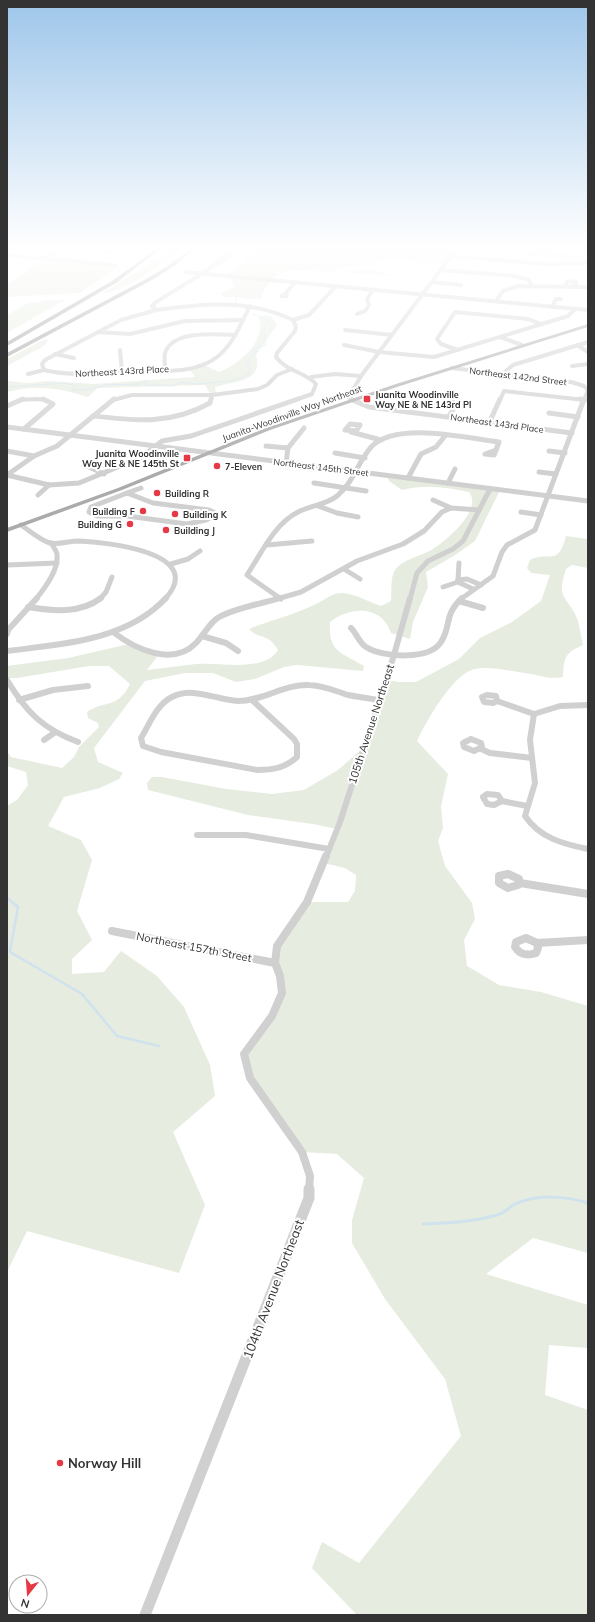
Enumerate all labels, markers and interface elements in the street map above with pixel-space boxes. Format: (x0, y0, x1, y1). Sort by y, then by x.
street label: Northeast 143rd Place (75, 363, 169, 379)
street label: Northeast 142nd Street (469, 365, 567, 387)
street label: Juanita-Woodinville Way Northeast (221, 383, 364, 444)
place label: Juanita Woodinville Way NE & NE 143rd Pl (375, 389, 471, 411)
marker: Juanita Woodinville Way NE & NE 143rd Pl (362, 394, 372, 404)
street label: Northeast 143rd Place (450, 411, 544, 435)
place label: Juanita Woodinville Way NE & NE 145th St (82, 448, 180, 470)
marker: Juanita Woodinville Way NE & NE 145th St (182, 453, 192, 463)
street label: Northeast 145th Street (273, 456, 369, 478)
marker: 7-Eleven (212, 461, 222, 471)
place label: 7-Eleven (225, 461, 262, 472)
marker: Building R (152, 488, 162, 498)
place label: Building R (165, 488, 210, 499)
place label: Building F (92, 506, 135, 517)
marker: Building F (138, 506, 148, 516)
marker: Building K (170, 509, 180, 519)
place label: Building K (183, 509, 228, 520)
place label: Building G (78, 519, 122, 530)
marker: Building G (125, 519, 135, 529)
marker: Building J (161, 525, 171, 535)
place label: Building J (174, 525, 215, 536)
street label: 105th Avenue Northeast (345, 662, 397, 786)
street label: Northeast 157th Street (135, 929, 253, 965)
street label: 104th Avenue Northeast (239, 1217, 307, 1361)
place label: Norway Hill (68, 1455, 141, 1472)
marker: Norway Hill (55, 1458, 65, 1468)
north arrow (8, 1574, 48, 1614)
text: N (19, 1596, 31, 1611)

